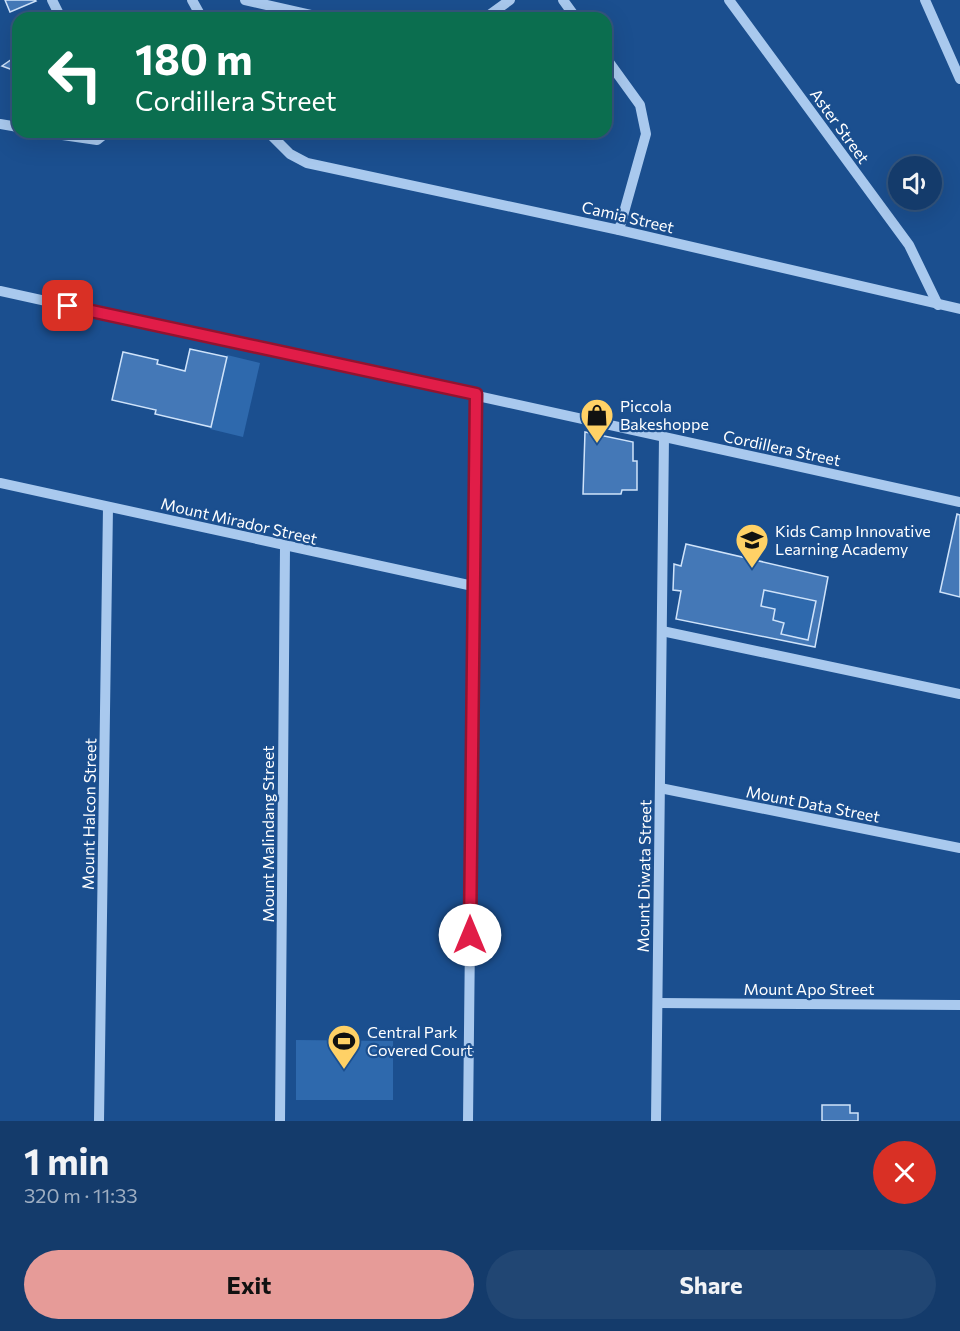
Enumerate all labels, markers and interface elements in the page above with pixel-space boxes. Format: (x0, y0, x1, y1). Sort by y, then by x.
text: 180 m (135, 32, 253, 84)
icon: left (36, 36, 114, 114)
text: Cordillera Street (135, 84, 337, 117)
street label: Aster Street (807, 85, 874, 167)
map controls (888, 156, 942, 210)
button: sound (888, 156, 942, 210)
street label: Camia Street (580, 197, 676, 236)
pin (42, 280, 93, 331)
icon: arrive (51, 289, 84, 322)
place label: Piccola Bakeshoppe (620, 396, 709, 433)
shop icon: Piccola Bakeshoppe (579, 397, 615, 444)
street label: Cordillera Street (722, 426, 843, 469)
street label: Mount Mirador Street (159, 493, 320, 548)
place label: Kids Camp Innovative Learning Academy (775, 521, 931, 558)
school or university icon: Kids Camp Innovative Learning Academy (734, 522, 770, 569)
street label: Mount Halcon Street (78, 737, 99, 890)
street label: Mount Malindang Street (258, 745, 277, 923)
street label: Mount Data Street (745, 781, 882, 826)
street label: Mount Diwata Street (633, 799, 654, 952)
position arrow (438, 903, 502, 967)
street label: Mount Apo Street (744, 979, 875, 998)
place label: Central Park Covered Court (367, 1022, 473, 1059)
sports icon: Central Park Covered Court (326, 1023, 362, 1070)
text: 1 min (24, 1138, 109, 1182)
button: close (873, 1141, 936, 1204)
text: 320 m · 11:33 (24, 1183, 138, 1207)
button: Exit (24, 1250, 474, 1319)
button: Share (486, 1250, 936, 1319)

